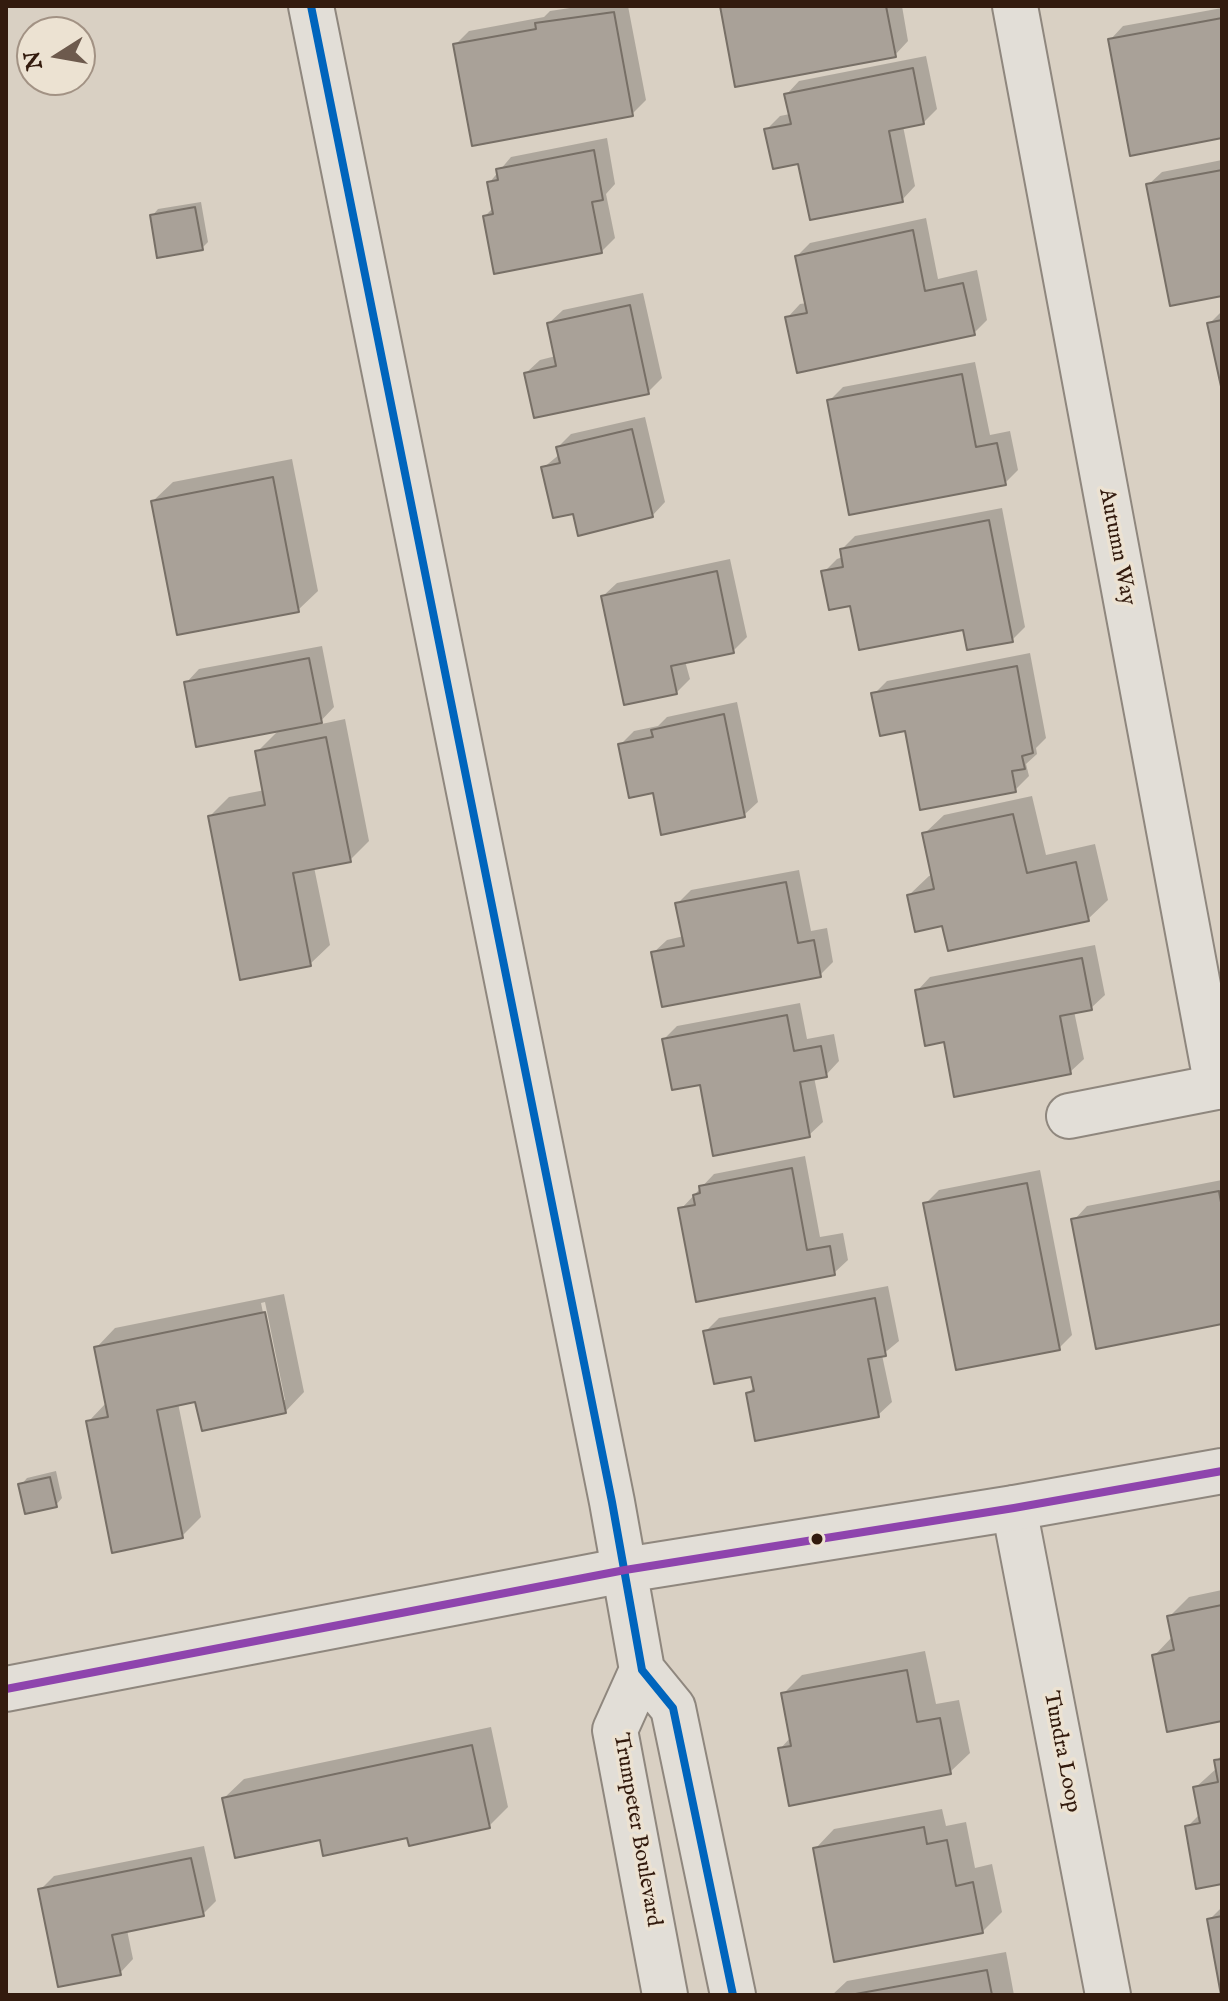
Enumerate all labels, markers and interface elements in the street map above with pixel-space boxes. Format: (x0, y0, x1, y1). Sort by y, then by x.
north arrow (16, 16, 96, 96)
text: N (19, 48, 50, 72)
street label: Autumn Way (1092, 486, 1140, 608)
unlabelled marker (809, 1531, 825, 1547)
street label: Tundra Loop (1036, 1689, 1086, 1815)
street label: Trumpeter Boulevard (606, 1731, 666, 1929)

